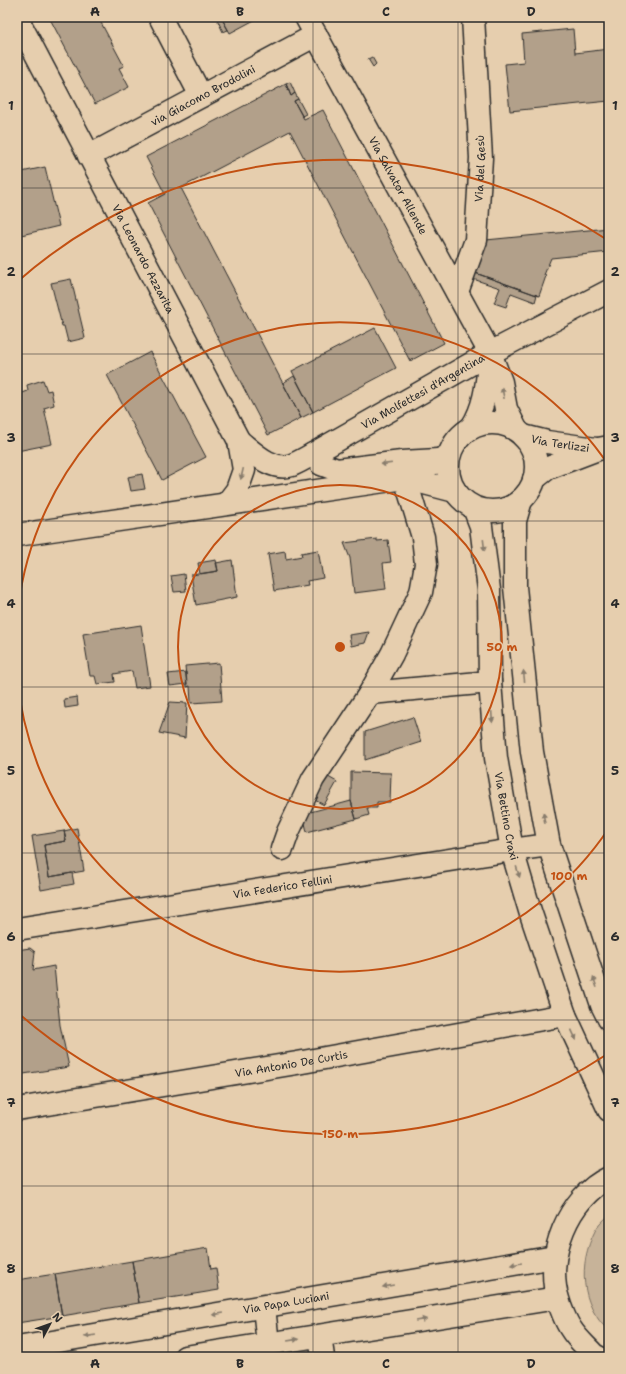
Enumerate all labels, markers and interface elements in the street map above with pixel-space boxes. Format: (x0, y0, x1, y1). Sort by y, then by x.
text: A (90, 3, 100, 20)
text: B (236, 3, 244, 20)
text: C (382, 3, 390, 20)
text: D (526, 3, 536, 20)
street label: via Giacomo Brodolini (148, 61, 258, 129)
text: 1 (8, 97, 14, 114)
text: 1 (612, 97, 618, 114)
street label: Via Salvator Allende (365, 134, 431, 237)
street label: Via del Gesù (471, 135, 489, 202)
street label: Via Leonardo Azzarita (109, 202, 178, 316)
text: 2 (6, 263, 16, 280)
text: 2 (610, 263, 620, 280)
street label: Via Molfettesi d'Argentina (358, 350, 487, 433)
one-way arrow (500, 387, 506, 399)
text: 3 (6, 429, 16, 446)
text: 3 (610, 429, 620, 446)
street label: Via Terlizzi (529, 431, 590, 455)
one-way arrow (379, 461, 392, 468)
one-way arrow (238, 468, 244, 480)
one-way arrow (481, 539, 487, 551)
text: 4 (6, 595, 16, 612)
text: 4 (610, 595, 620, 612)
text: 50 m (487, 639, 518, 655)
centre of rings (333, 640, 347, 654)
one-way arrow (521, 670, 527, 682)
one-way arrow (489, 710, 496, 723)
text: 5 (7, 762, 15, 779)
text: 5 (611, 762, 619, 779)
street label: Via Bettino Craxi (491, 771, 522, 862)
one-way arrow (541, 812, 547, 825)
one-way arrow (515, 866, 521, 878)
text: 100 m (551, 868, 588, 884)
street label: Via Federico Fellini (232, 871, 333, 902)
text: 6 (6, 928, 16, 945)
text: 6 (610, 928, 620, 945)
one-way arrow (592, 976, 598, 988)
one-way arrow (571, 1029, 577, 1040)
street label: Via Antonio De Curtis (234, 1047, 349, 1081)
text: 7 (6, 1094, 16, 1111)
text: 7 (610, 1094, 620, 1111)
text: 150 m (322, 1126, 358, 1142)
text: 8 (6, 1260, 16, 1277)
text: 8 (610, 1260, 620, 1277)
one-way arrow (510, 1261, 522, 1267)
one-way arrow (382, 1283, 394, 1289)
street label: Via Papa Luciani (242, 1288, 330, 1317)
north arrow (30, 1304, 70, 1344)
text: N (49, 1310, 66, 1326)
one-way arrow (212, 1311, 225, 1317)
one-way arrow (415, 1317, 427, 1323)
one-way arrow (84, 1333, 96, 1339)
one-way arrow (286, 1337, 299, 1343)
text: A (90, 1355, 100, 1372)
text: B (236, 1355, 244, 1372)
text: C (382, 1355, 390, 1372)
text: D (526, 1355, 536, 1372)

